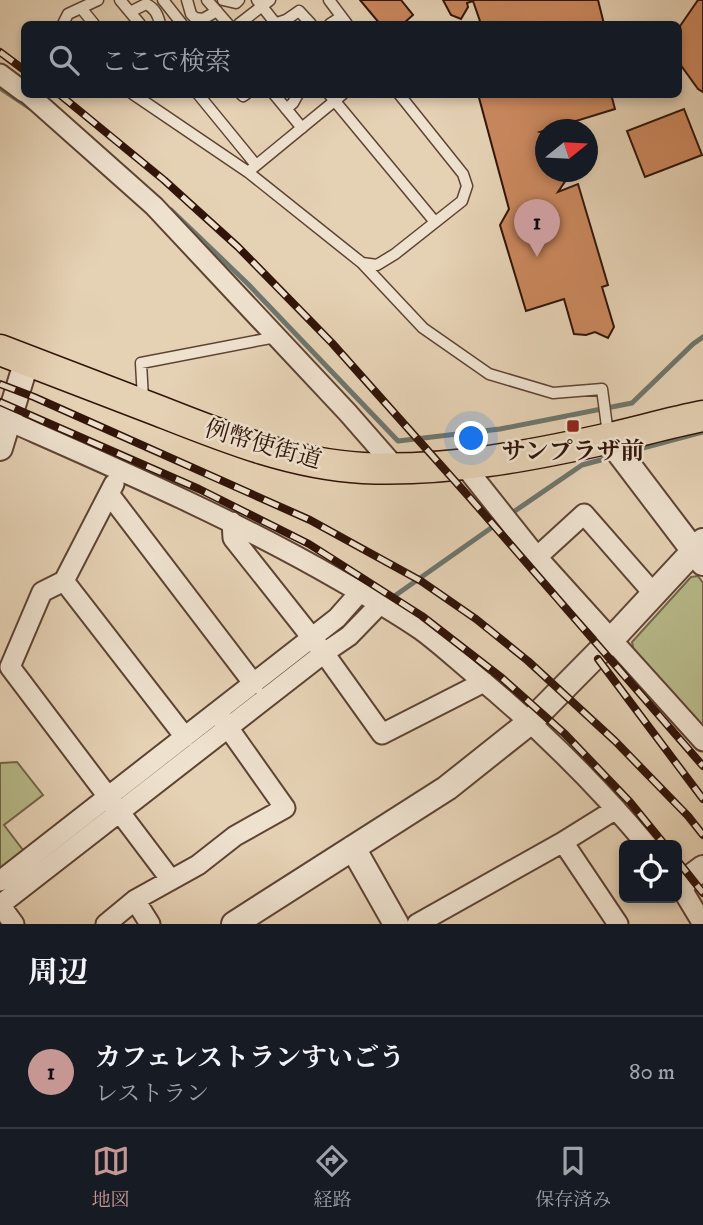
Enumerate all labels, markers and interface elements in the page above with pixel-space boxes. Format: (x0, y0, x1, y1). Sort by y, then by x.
search box (21, 21, 682, 98)
icon: search (45, 41, 83, 79)
text: ここで検索 (101, 46, 231, 79)
north arrow (535, 119, 598, 182)
pin: 1 (514, 199, 560, 257)
street label: 例幣使街道 (201, 414, 325, 476)
marker: サンプラザ前 (565, 418, 581, 434)
your location (454, 421, 488, 455)
place label: サンプラザ前 (502, 437, 644, 467)
map controls (619, 840, 682, 903)
button: locate (619, 840, 682, 903)
text: 周辺 (28, 955, 88, 992)
text: カフェレストランすいごう (95, 1042, 405, 1075)
text: 1 (47, 1058, 55, 1087)
text: 80 m (629, 1058, 675, 1087)
text: レストラン (95, 1080, 209, 1109)
tab: 地図 (92, 1142, 130, 1212)
tab: 経路 (313, 1142, 351, 1212)
tab: 保存済み (535, 1142, 611, 1212)

